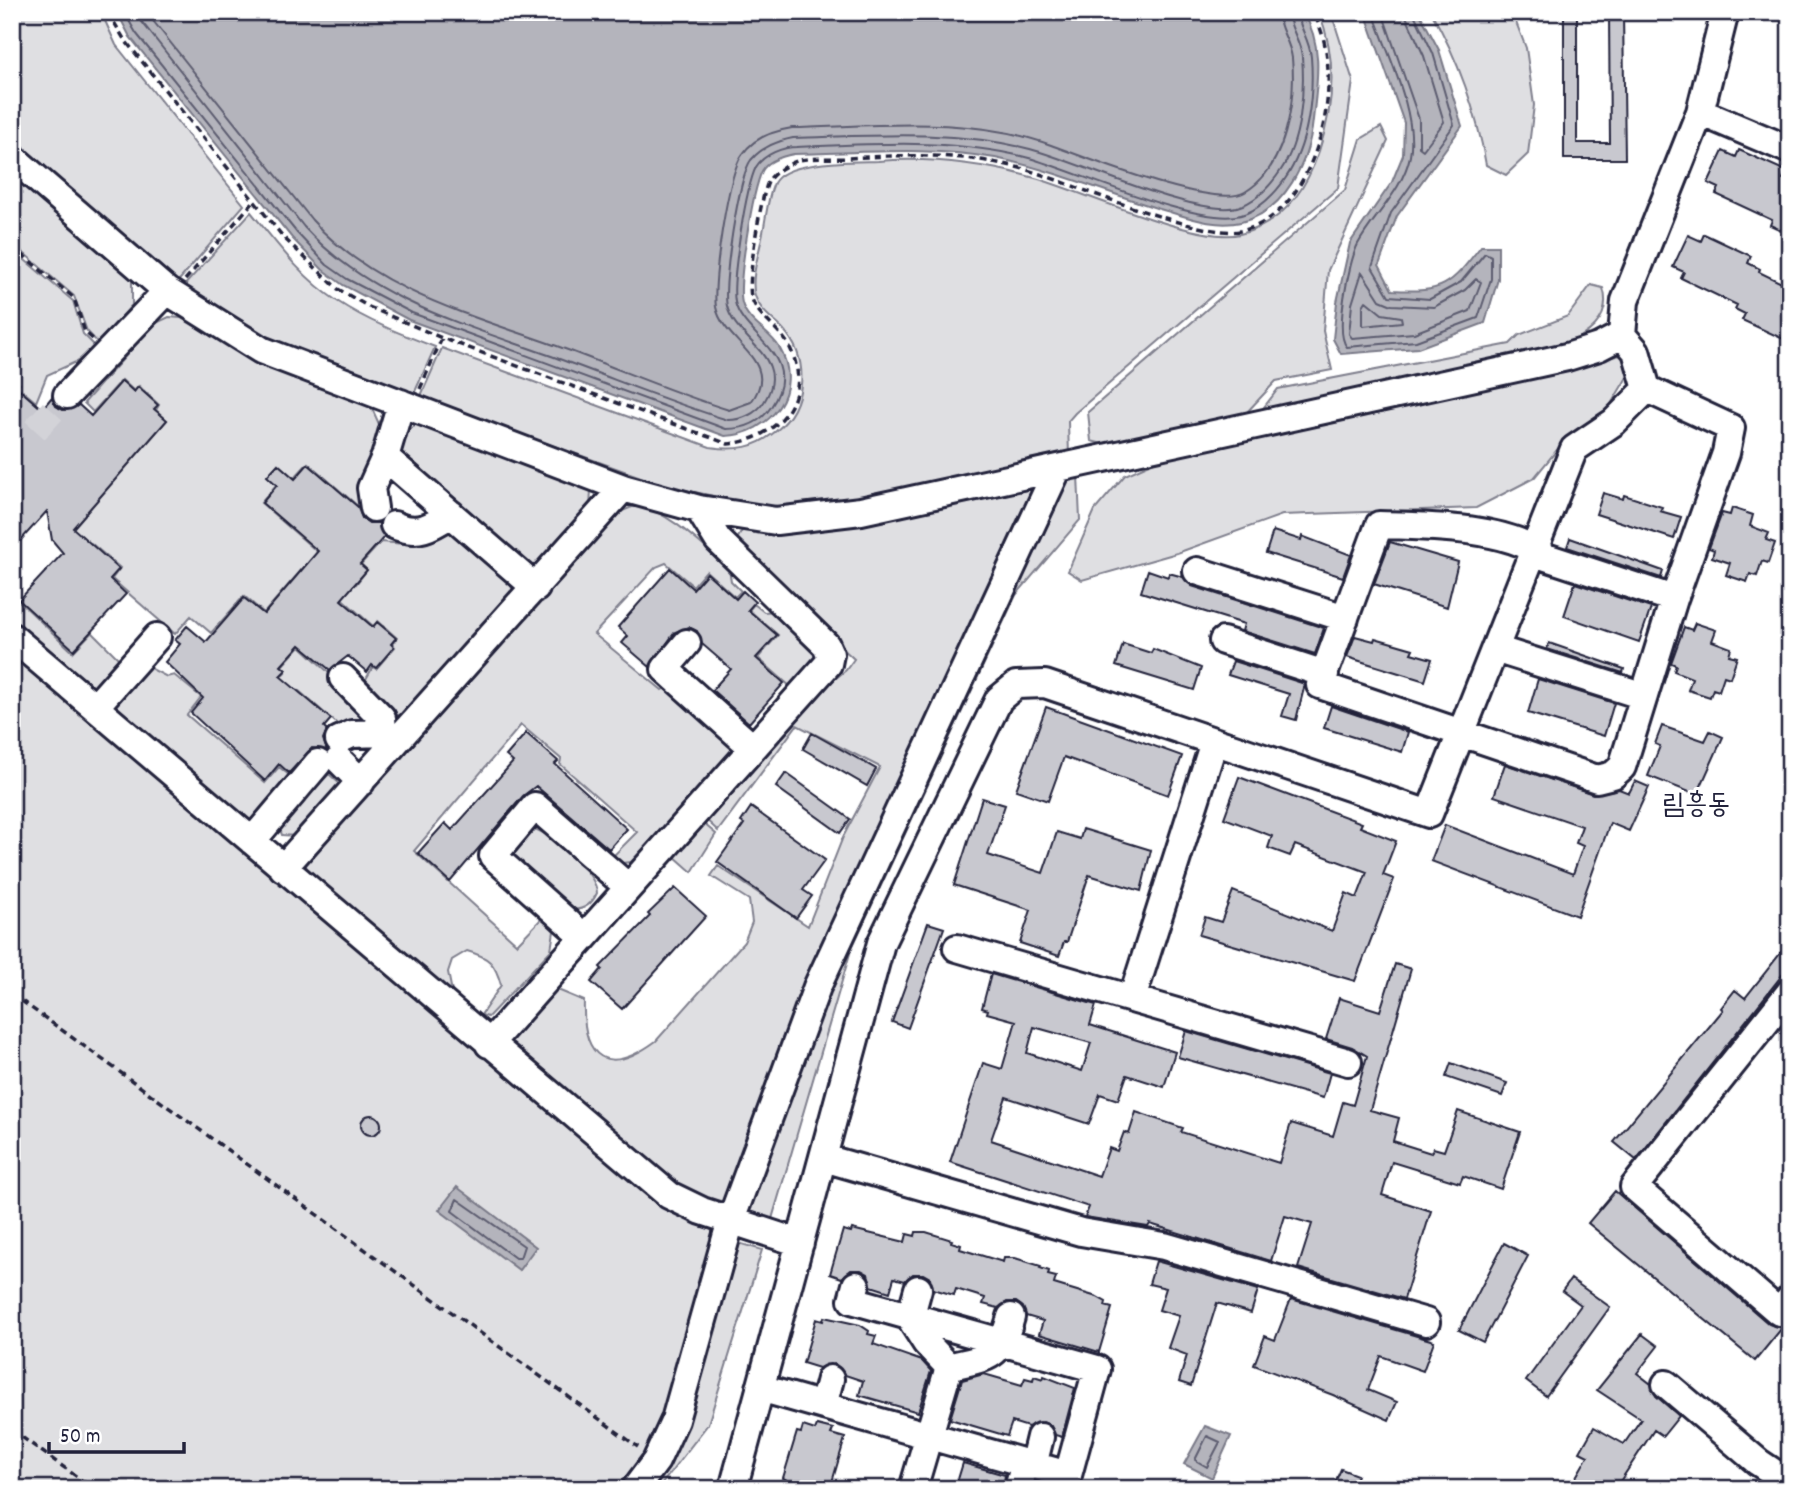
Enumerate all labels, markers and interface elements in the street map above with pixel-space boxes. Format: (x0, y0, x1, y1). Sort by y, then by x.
district label: 림흥동 (1662, 787, 1730, 827)
scale bar (49, 1410, 184, 1454)
text: 50 m (60, 1423, 100, 1453)

